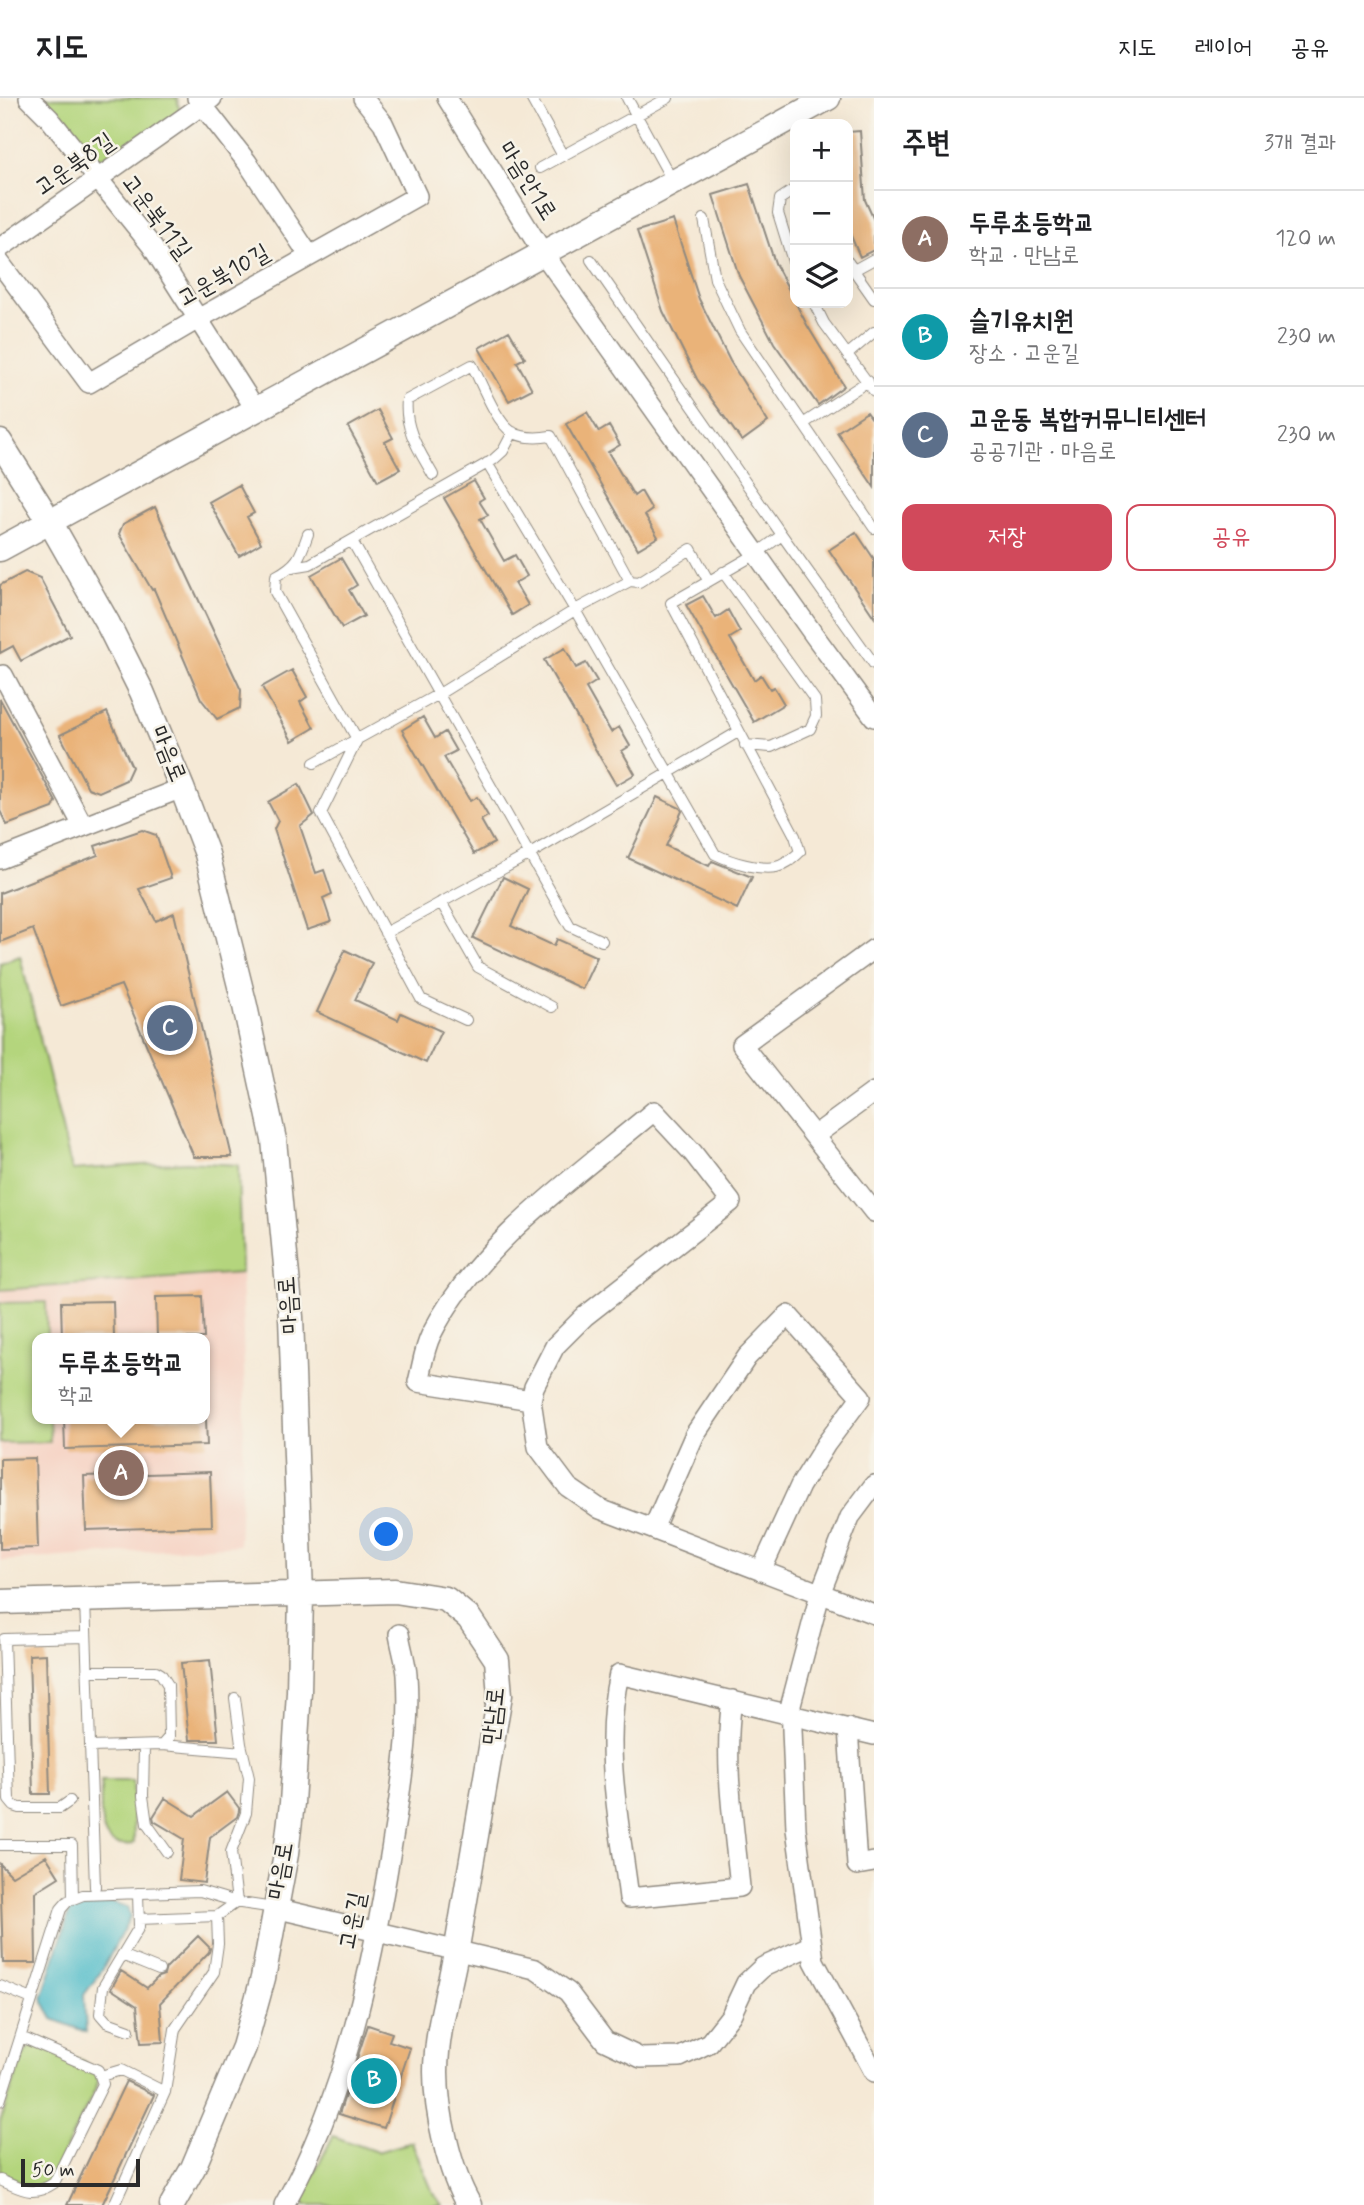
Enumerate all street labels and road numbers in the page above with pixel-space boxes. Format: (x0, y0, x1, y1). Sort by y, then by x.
street label: 고운북8길 (29, 126, 121, 204)
street label: 마음안1로 (491, 135, 563, 227)
street label: 고운북11길 (114, 168, 198, 266)
street label: 고운북10길 (172, 237, 276, 315)
street label: 마음로 (143, 721, 193, 787)
street label: 마음로 (272, 1275, 306, 1335)
street label: 만남로 (476, 1686, 512, 1746)
street label: 마음로 (261, 1840, 301, 1902)
street label: 고운길 (332, 1890, 374, 1952)

